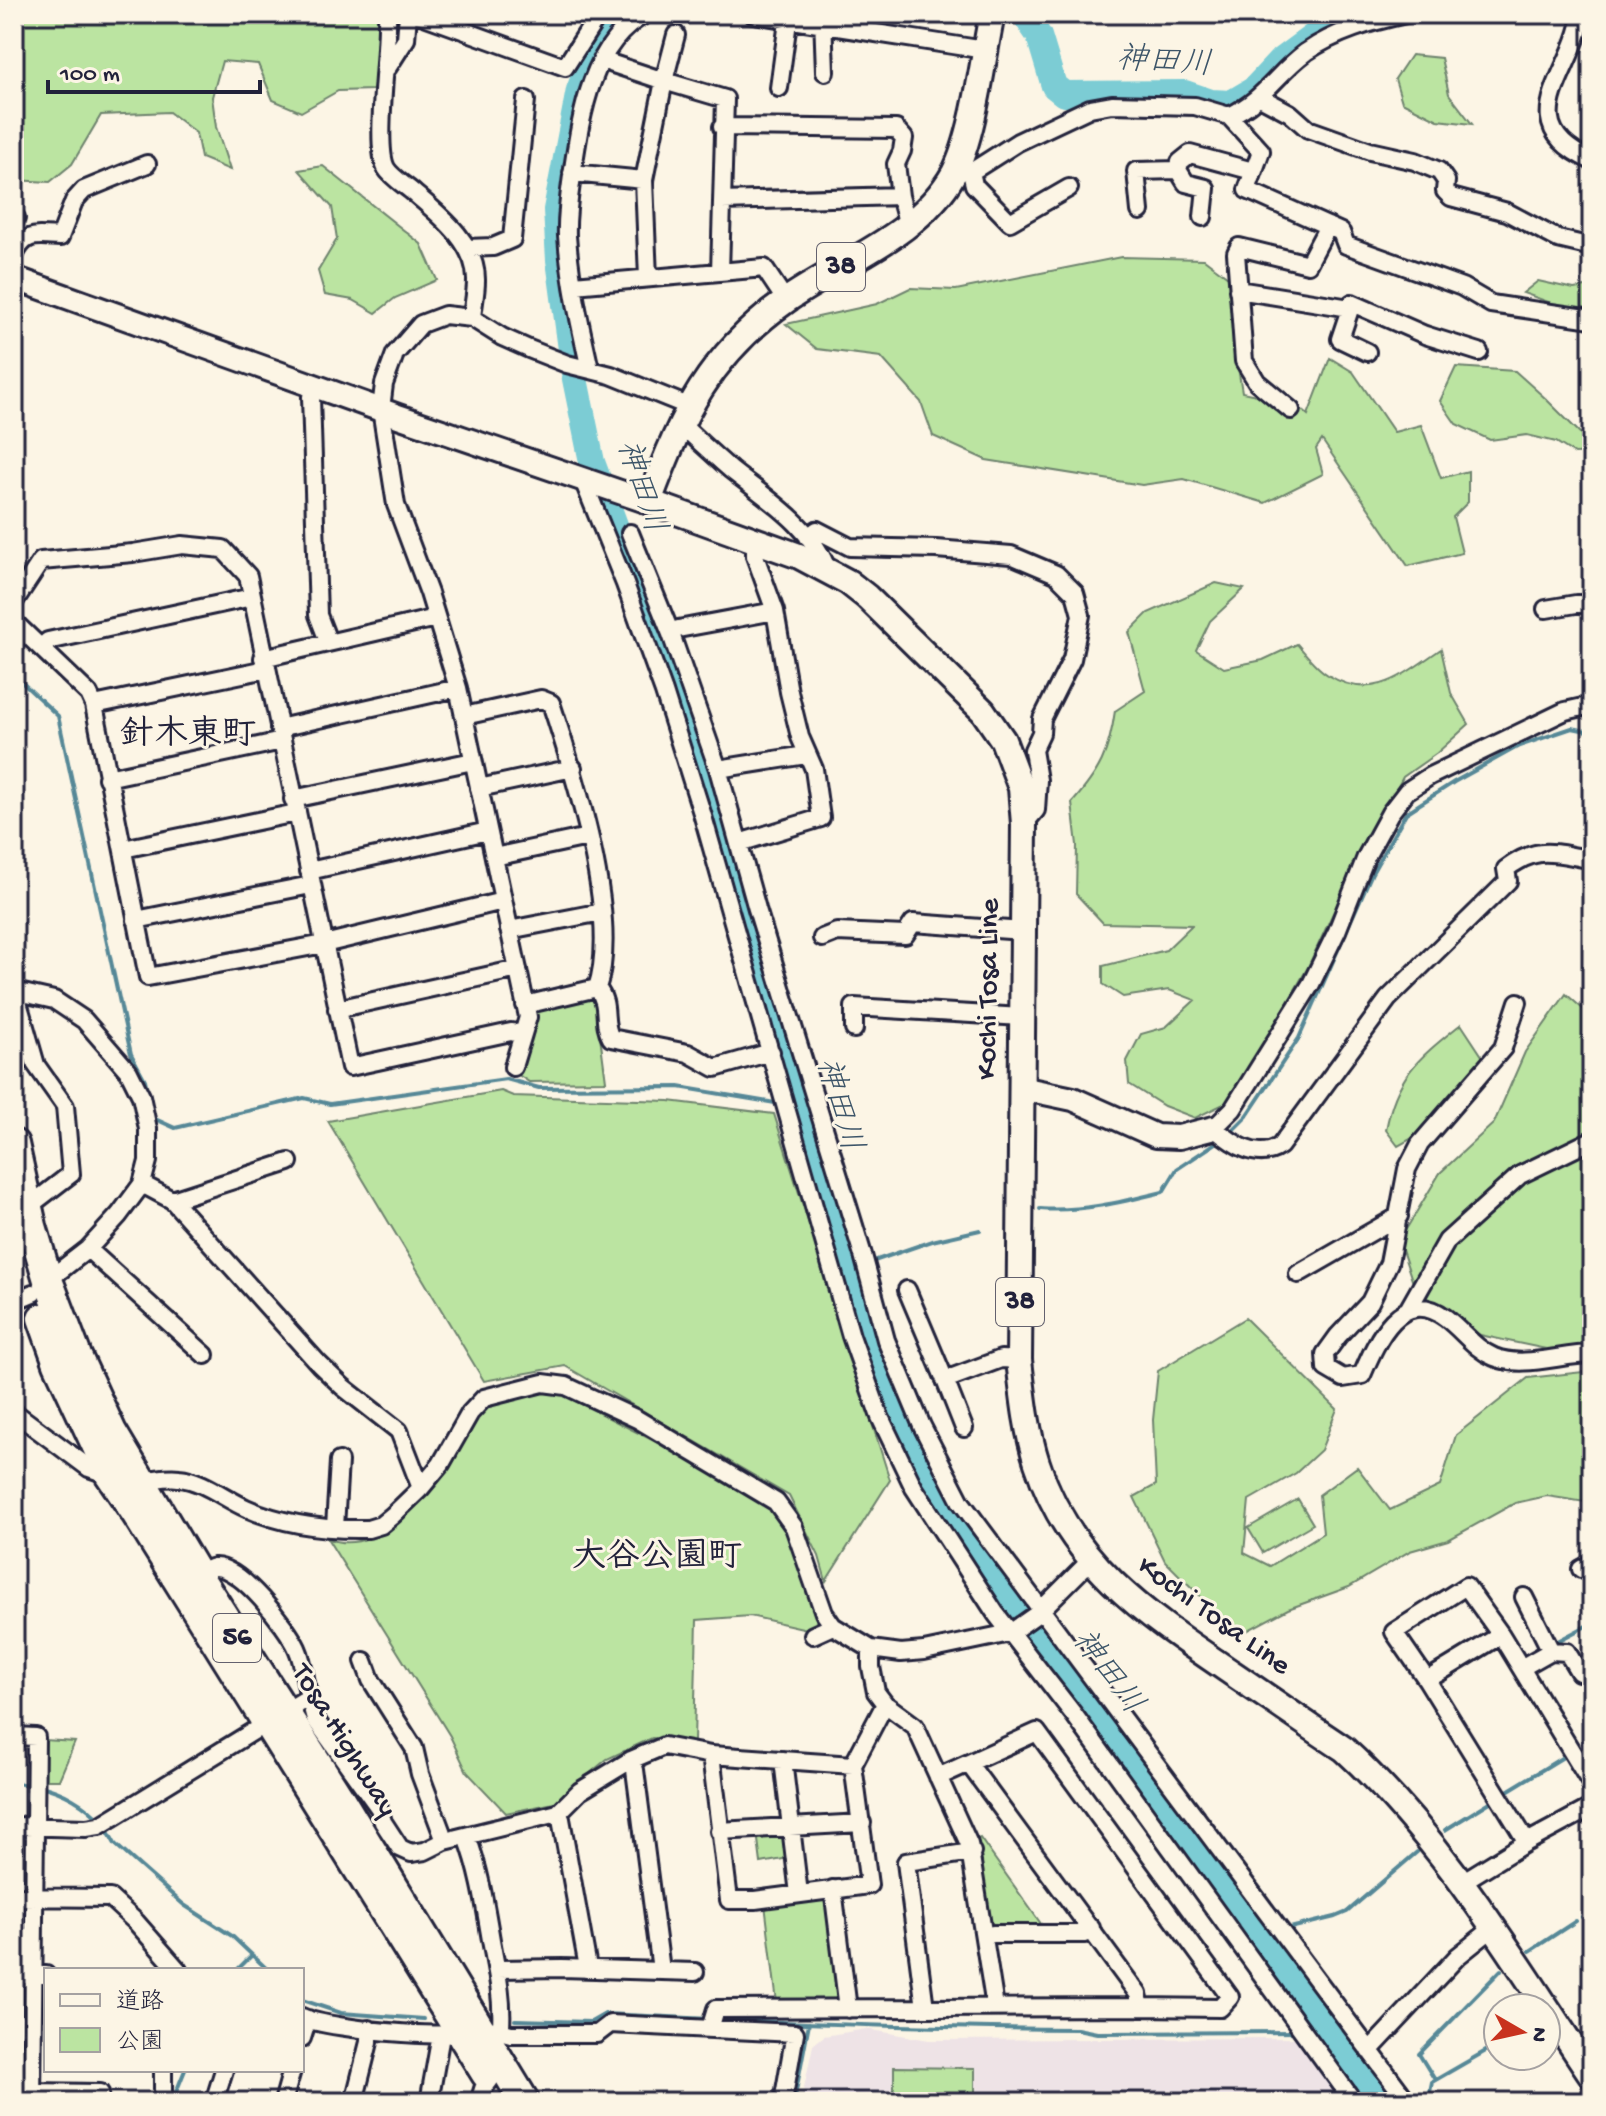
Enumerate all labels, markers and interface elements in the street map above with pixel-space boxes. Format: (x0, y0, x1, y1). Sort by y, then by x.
water label: 神田川 (1115, 41, 1213, 86)
scale bar (48, 44, 260, 94)
text: 100 m (59, 61, 120, 90)
road number: 38 (817, 243, 865, 291)
water label: 神田川 (606, 435, 673, 539)
district label: 針木東町 (120, 714, 256, 757)
street label: Kochi Tosa Line (971, 898, 1009, 1080)
water label: 神田川 (806, 1053, 869, 1156)
road number: 38 (996, 1278, 1044, 1326)
district label: 大谷公園町 (572, 1538, 742, 1579)
street label: Kochi Tosa Line (1129, 1550, 1297, 1685)
road number: 56 (213, 1614, 261, 1662)
water label: 神田川 (1062, 1623, 1151, 1723)
street label: Tosa Highway (281, 1657, 404, 1824)
legend (44, 1968, 304, 2072)
text: 道路 (116, 1988, 164, 2018)
north arrow (1482, 1992, 1562, 2072)
text: N (1524, 2025, 1552, 2044)
text: 公園 (116, 2029, 164, 2058)

